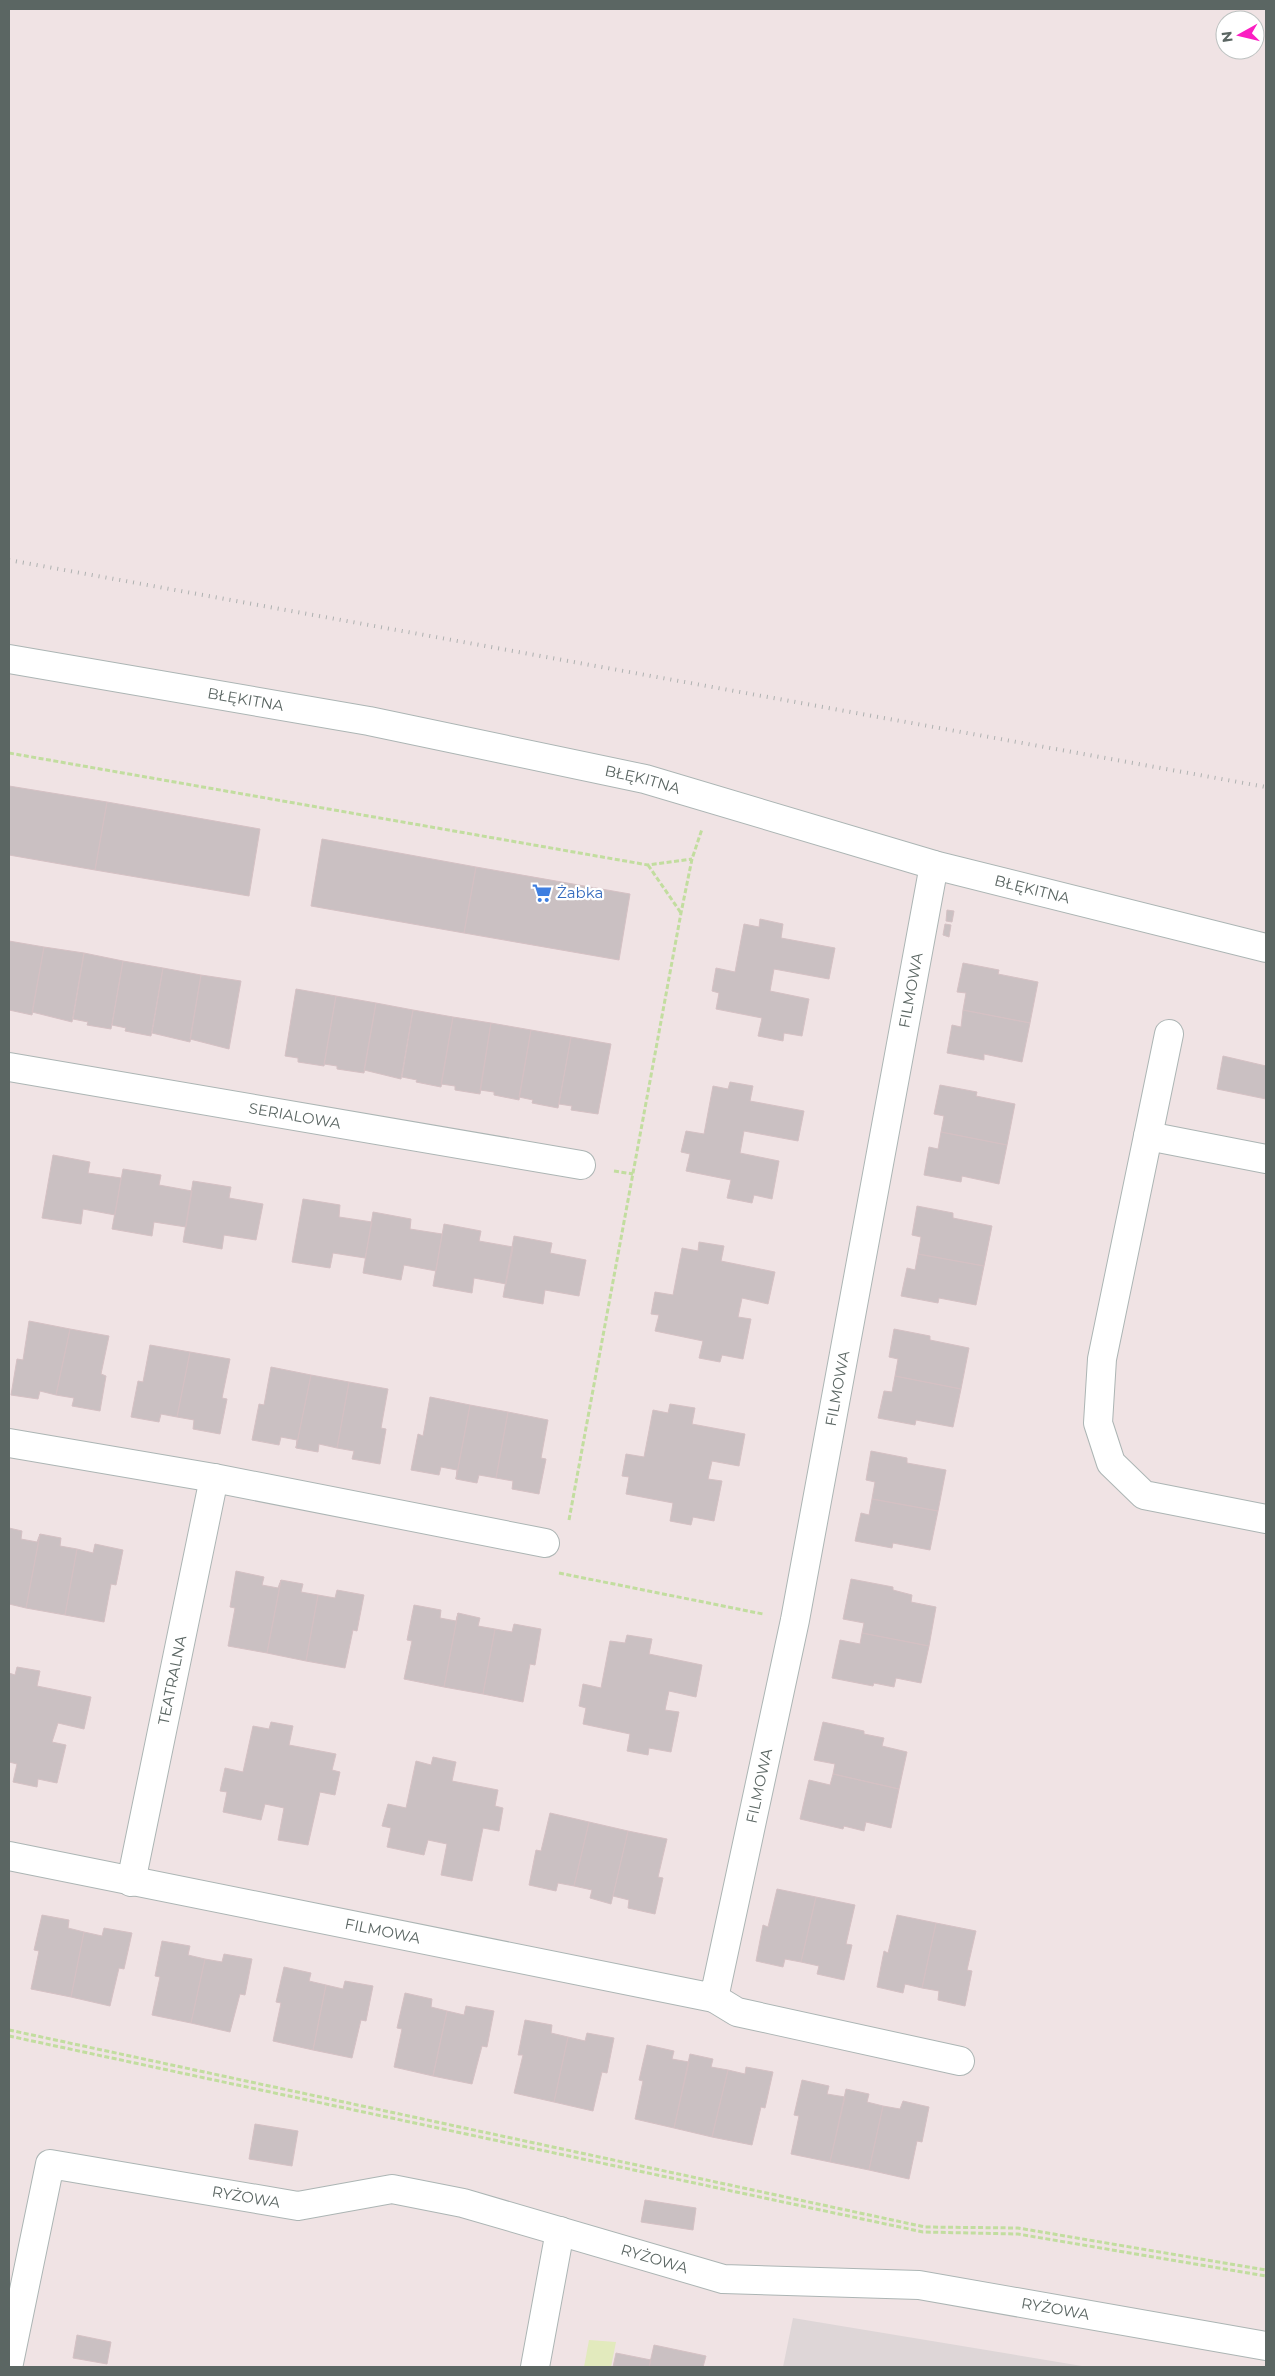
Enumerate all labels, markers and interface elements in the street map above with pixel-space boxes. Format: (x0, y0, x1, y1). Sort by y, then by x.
north arrow (1215, 10, 1265, 60)
text: N (1217, 30, 1237, 44)
street label: BŁĘKITNA (206, 683, 285, 715)
street label: BŁĘKITNA (603, 761, 683, 798)
street label: BŁĘKITNA (993, 870, 1072, 908)
supermarket icon: Żabka (531, 882, 553, 904)
place label: Żabka (557, 883, 603, 902)
street label: FILMOWA (894, 951, 927, 1030)
street label: SERIALOWA (247, 1098, 343, 1133)
street label: FILMOWA (821, 1349, 853, 1428)
street label: TEATRALNA (154, 1633, 190, 1727)
street label: FILMOWA (742, 1746, 776, 1825)
street label: FILMOWA (343, 1914, 422, 1948)
street label: RYŻOWA (210, 2182, 282, 2212)
street label: RYŻOWA (619, 2240, 691, 2277)
street label: RYŻOWA (1020, 2293, 1091, 2324)

